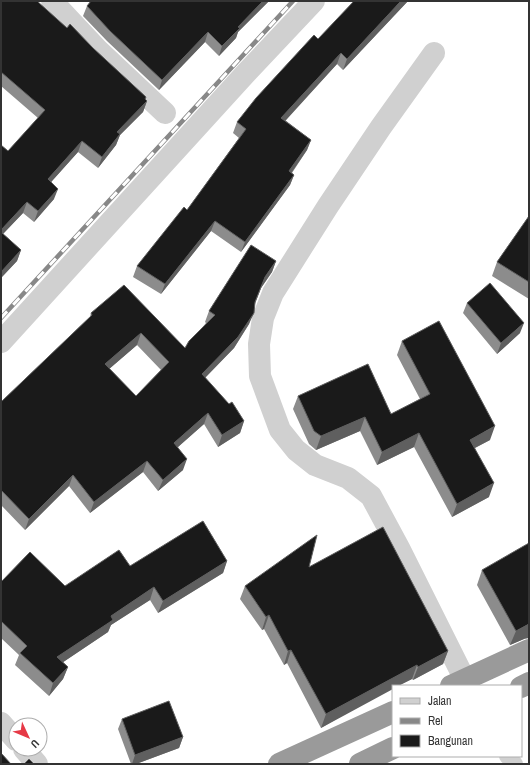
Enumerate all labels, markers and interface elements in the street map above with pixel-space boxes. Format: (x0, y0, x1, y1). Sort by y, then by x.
legend (392, 685, 522, 757)
text: Jalan (428, 693, 452, 709)
text: Rel (428, 713, 443, 729)
north arrow (8, 717, 48, 757)
text: Bangunan (428, 733, 473, 749)
text: U (28, 737, 42, 751)

